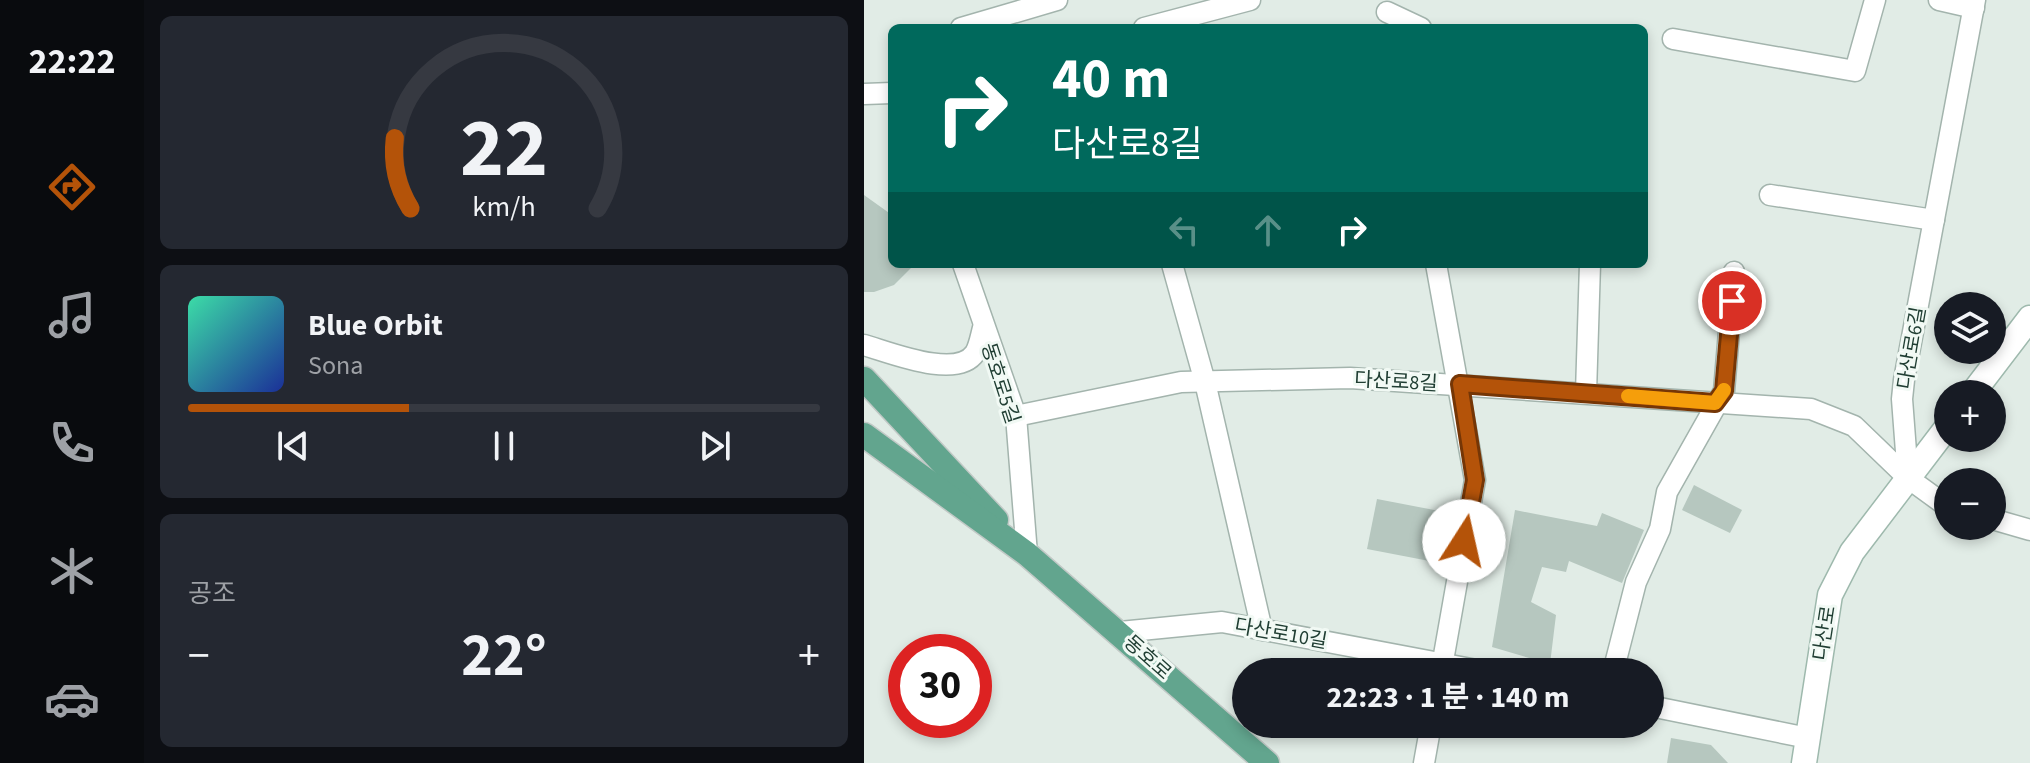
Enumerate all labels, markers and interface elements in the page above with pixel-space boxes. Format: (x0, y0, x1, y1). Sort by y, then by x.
text: 22:22 (29, 36, 115, 87)
text: 40 m (1052, 40, 1170, 119)
icon: right (920, 56, 1024, 160)
text: 22 (460, 89, 548, 207)
text: 다산로8길 (1052, 119, 1202, 170)
icon: directions (44, 159, 100, 215)
text: km/h (472, 187, 536, 227)
icon: left (1162, 208, 1206, 252)
icon: ahead (1246, 208, 1290, 252)
icon: right (1330, 208, 1374, 252)
pin (1698, 267, 1766, 335)
icon: arrive (1710, 279, 1754, 323)
icon: music (44, 287, 100, 343)
map controls (1934, 292, 2006, 540)
button: layers (1934, 292, 2006, 364)
text: Blue Orbit (308, 304, 443, 347)
street label: 다산로6길 (1891, 305, 1933, 392)
street label: 동호로5길 (974, 339, 1026, 427)
text: Sona (308, 347, 363, 384)
street label: 다산로8길 (1353, 366, 1438, 398)
button: + (1934, 380, 2006, 452)
icon: phone (44, 415, 100, 471)
icon: previous (271, 424, 315, 468)
icon: pause (482, 424, 526, 468)
icon: next (693, 424, 737, 468)
button: − (1934, 468, 2006, 540)
position arrow (1422, 499, 1506, 583)
icon: climate (44, 543, 100, 599)
text: 공조 (188, 575, 236, 612)
street label: 다산로 (1807, 604, 1843, 663)
street label: 다산로10길 (1232, 612, 1329, 656)
text: 22° (461, 614, 547, 699)
text: − (188, 625, 210, 688)
text: + (798, 625, 820, 688)
street label: 동호로 (1117, 629, 1177, 687)
speed limit sign: 30 (888, 634, 992, 738)
icon: car (44, 671, 100, 727)
text: 22:23 · 1 분 · 140 m (1326, 676, 1570, 719)

